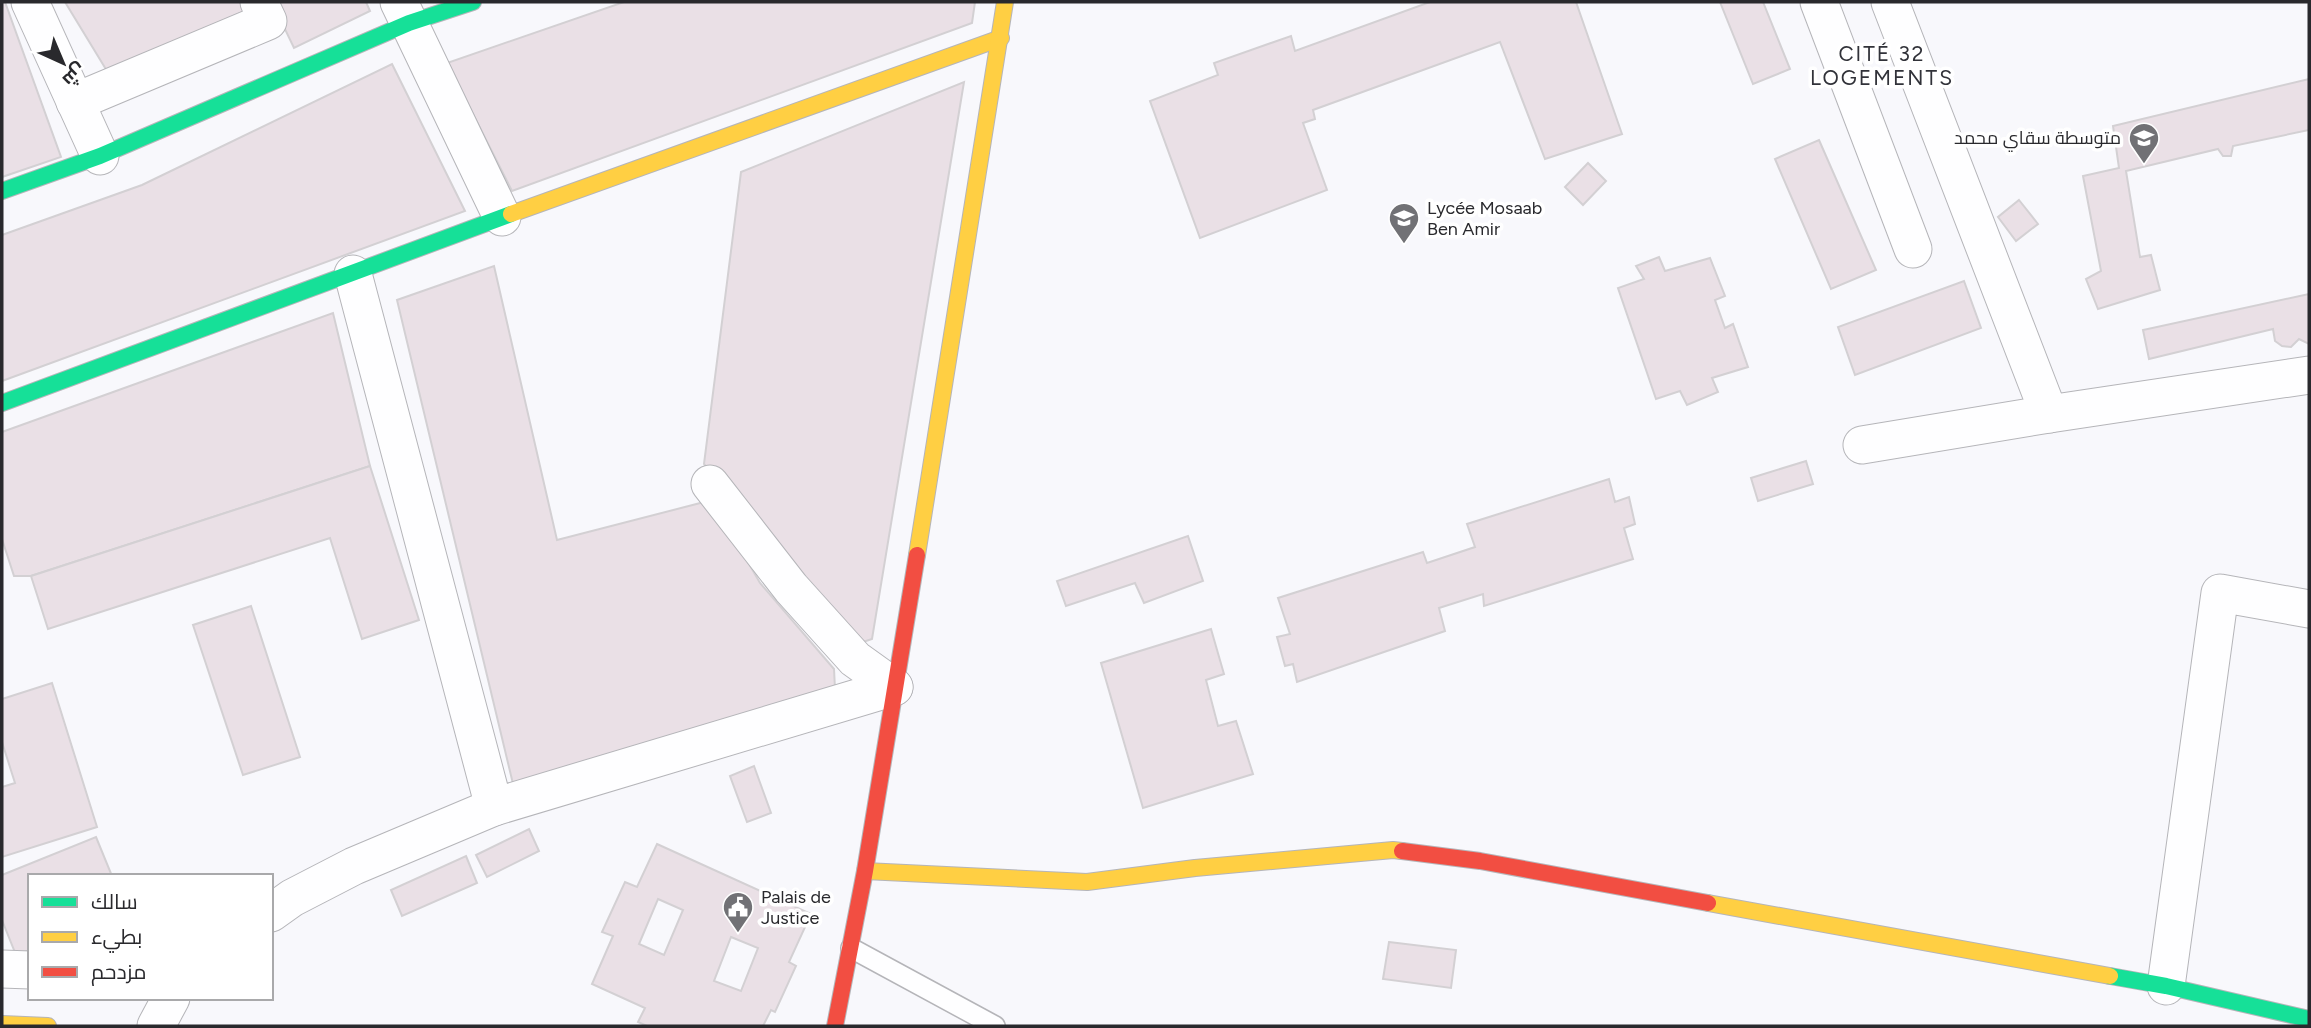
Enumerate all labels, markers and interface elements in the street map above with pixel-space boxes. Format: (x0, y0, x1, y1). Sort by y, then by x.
north arrow (28, 28, 98, 98)
district label: CITÉ 32 LOGEMENTS (1810, 41, 1954, 90)
text: ش (58, 58, 91, 92)
school or university icon: متوسطة سقاي محمد (2127, 121, 2161, 165)
place label: متوسطة سقاي محمد (1954, 127, 2121, 152)
place label: Lycée Mosaab Ben Amir (1427, 197, 1542, 240)
school or university icon: Lycée Mosaab Ben Amir (1387, 201, 1421, 245)
legend (28, 874, 273, 1000)
place label: Palais de Justice (761, 886, 831, 929)
text: سالك (91, 889, 138, 914)
public building icon: Palais de Justice (721, 890, 755, 934)
text: بطيء (91, 924, 142, 953)
text: مزدحم (91, 959, 146, 986)

